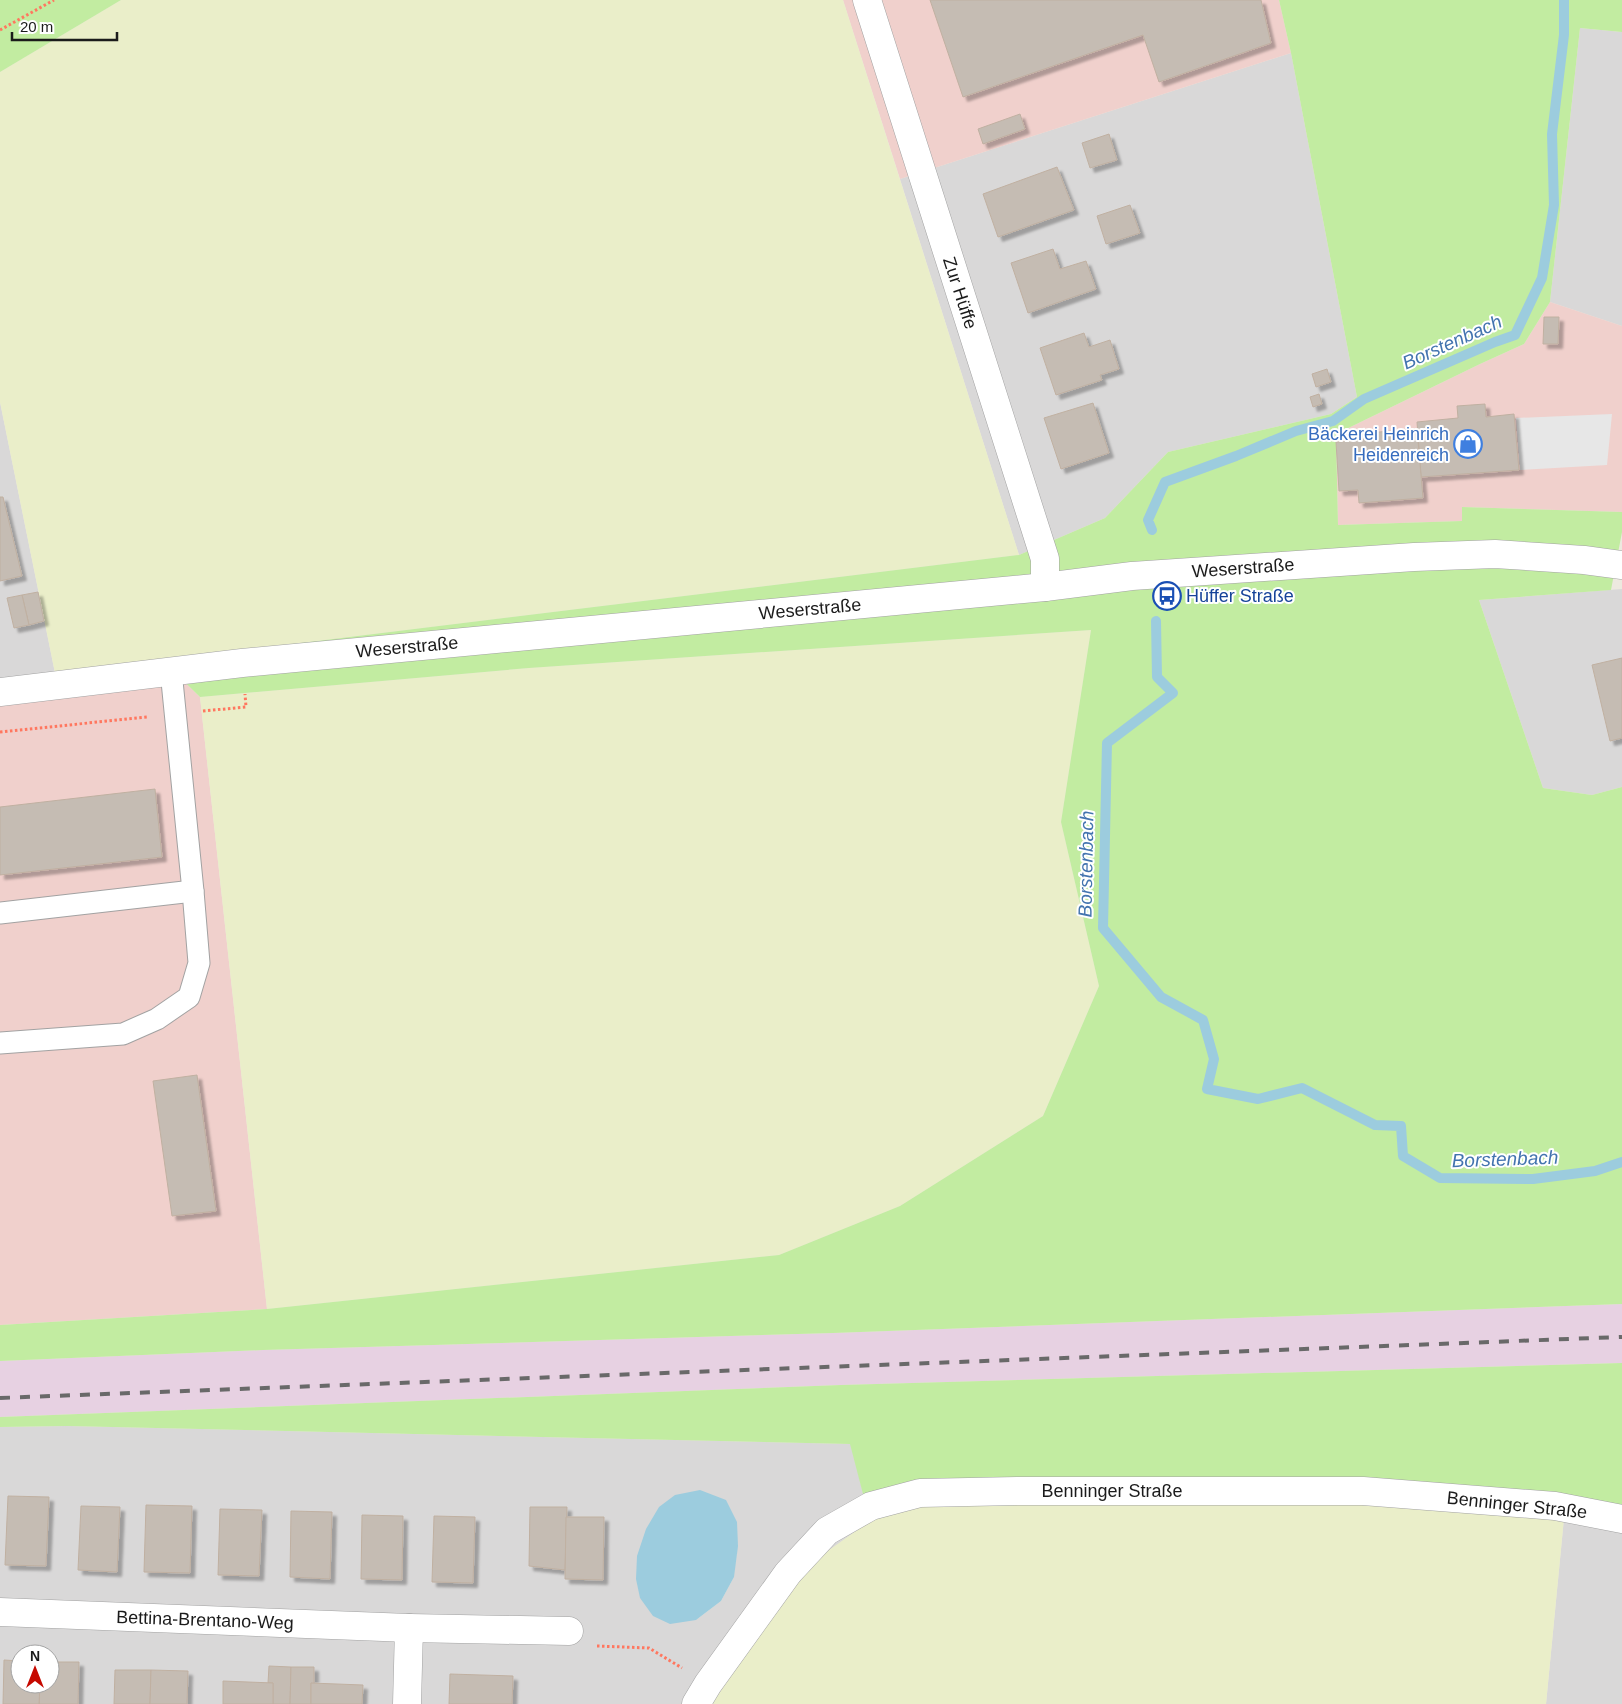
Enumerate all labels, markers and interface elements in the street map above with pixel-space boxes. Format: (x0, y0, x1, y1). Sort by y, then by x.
scale bar (12, 10, 118, 42)
text: 20 m (20, 18, 53, 35)
street label: Zur Hüffe (939, 254, 981, 332)
water label: Borstenbach (1399, 311, 1505, 373)
place label: Bäckerei Heinrich Heidenreich (1308, 424, 1449, 465)
shop icon: Bäckerei Heinrich Heidenreich (1453, 429, 1483, 459)
street label: Weserstraße (1191, 554, 1295, 582)
bus stop icon: Hüffer Straße (1152, 581, 1182, 611)
place label: Hüffer Straße (1186, 586, 1294, 606)
street label: Weserstraße (758, 595, 862, 623)
street label: Weserstraße (355, 633, 459, 661)
water label: Borstenbach (1075, 810, 1097, 918)
water label: Borstenbach (1451, 1147, 1559, 1171)
street label: Benninger Straße (1041, 1481, 1183, 1501)
street label: Benninger Straße (1446, 1488, 1588, 1522)
street label: Bettina-Brentano-Weg (116, 1607, 294, 1633)
north arrow (10, 1644, 60, 1694)
text: N (30, 1648, 40, 1664)

